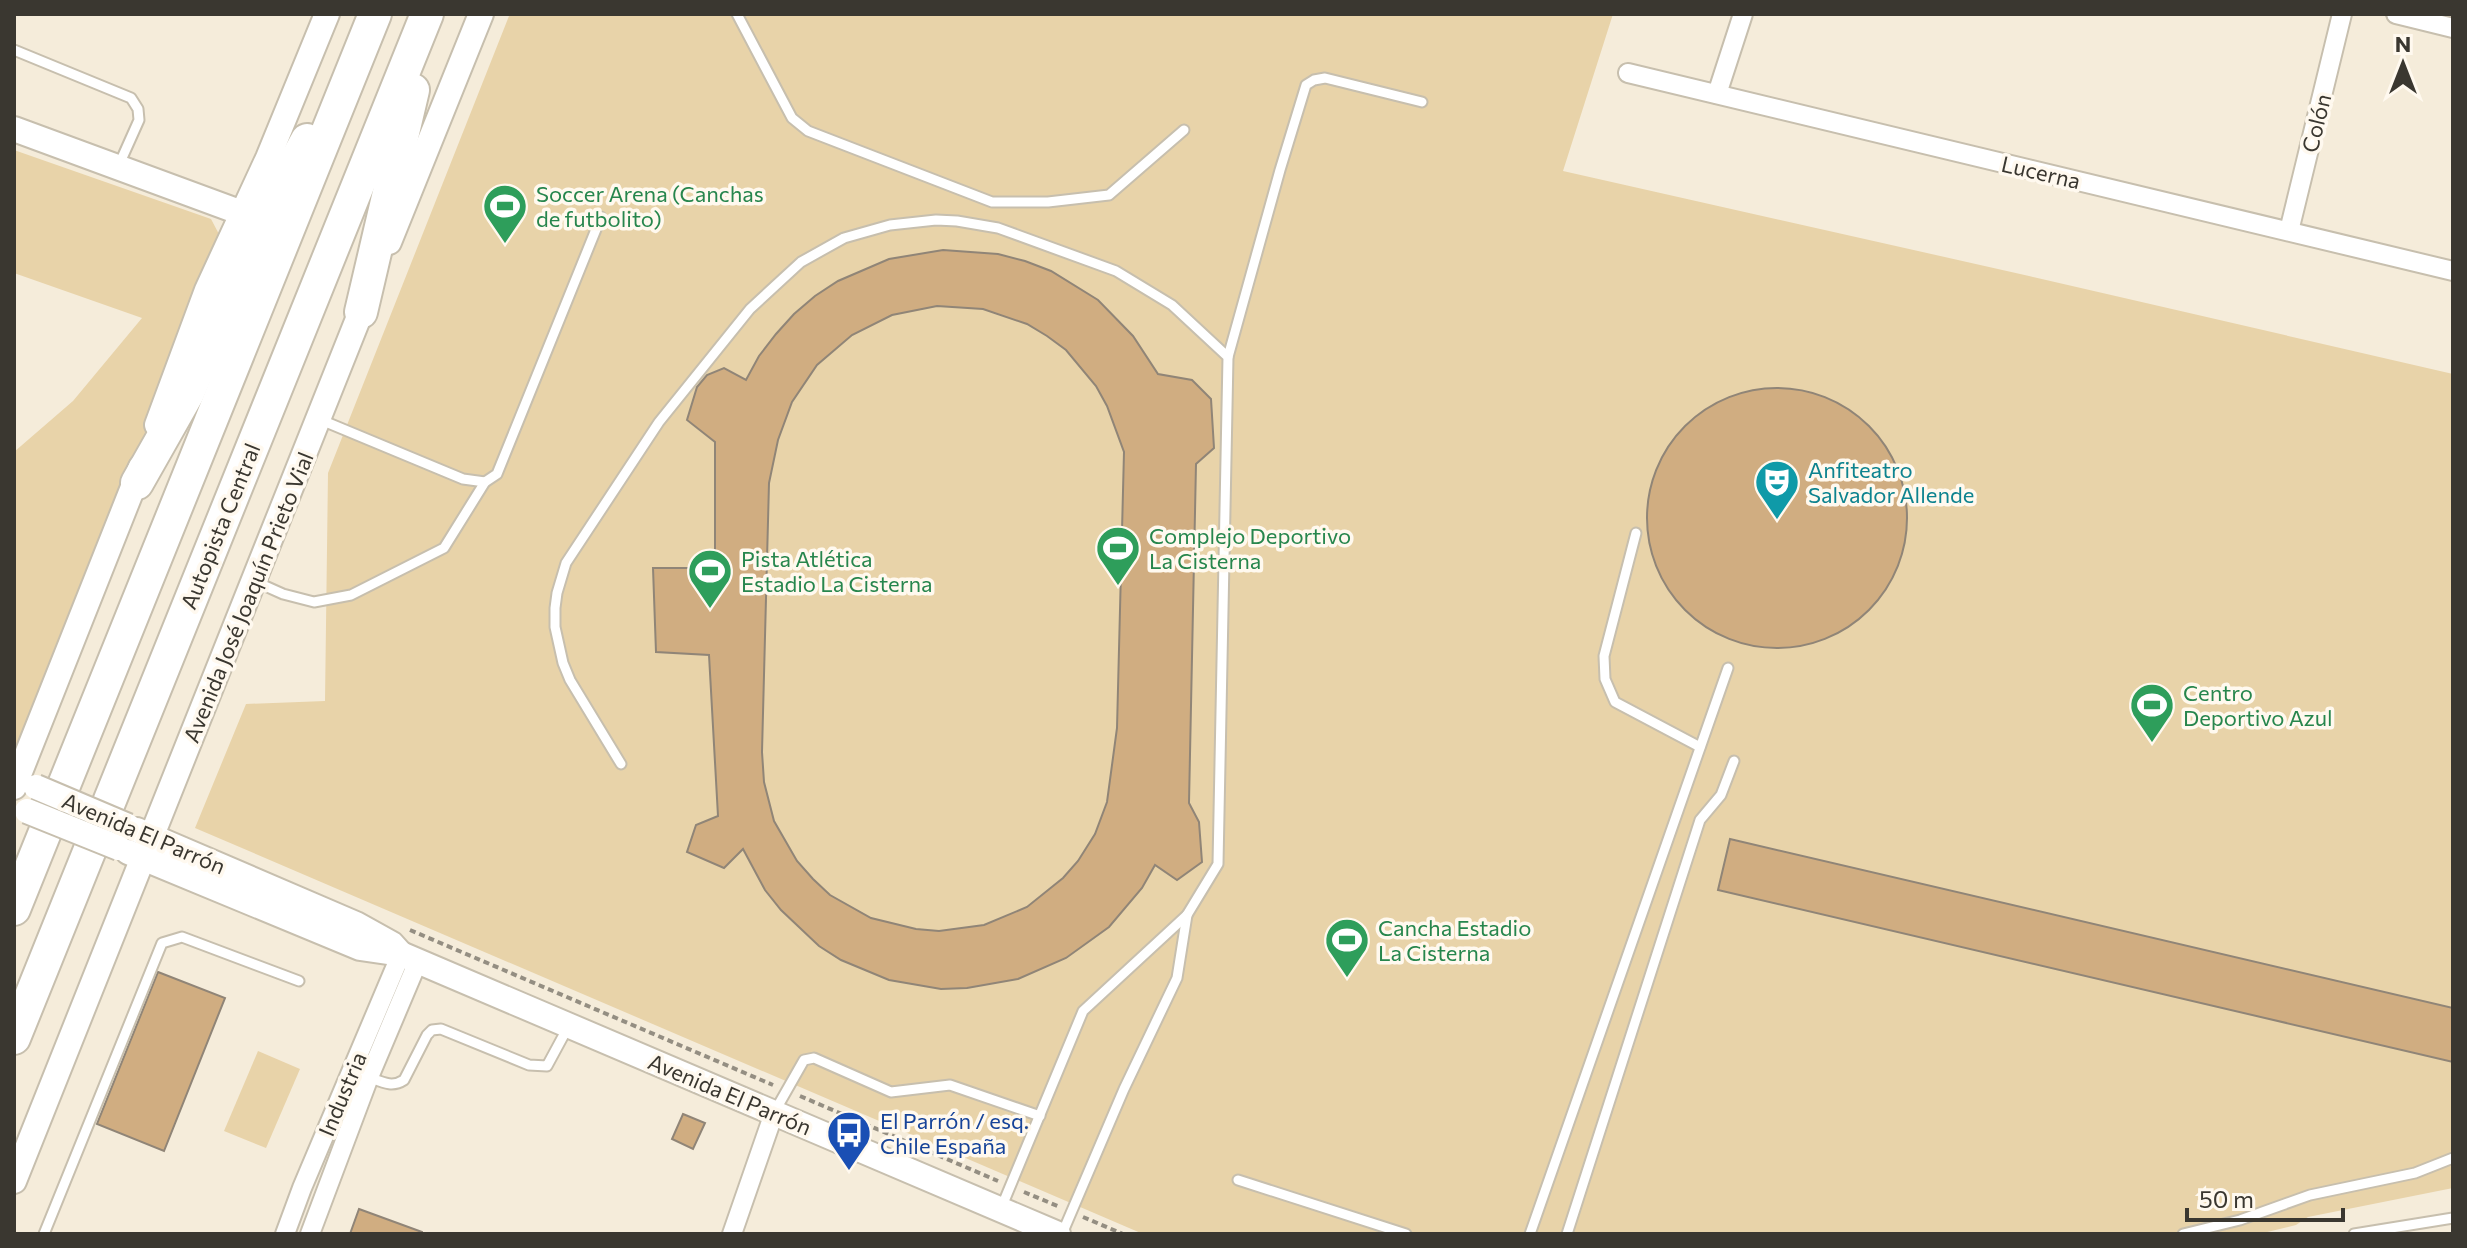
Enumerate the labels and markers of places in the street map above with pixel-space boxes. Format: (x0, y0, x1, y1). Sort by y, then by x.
place label: Soccer Arena (Canchas de futbolito) (536, 180, 764, 232)
sports icon: Soccer Arena (Canchas de futbolito) (481, 182, 529, 245)
place label: Anfiteatro Salvador Allende (1808, 456, 1974, 508)
theatre icon: Anfiteatro Salvador Allende (1753, 458, 1801, 521)
place label: Complejo Deportivo La Cisterna (1149, 522, 1351, 574)
sports icon: Complejo Deportivo La Cisterna (1094, 524, 1142, 587)
place label: Pista Atlética Estadio La Cisterna (741, 545, 933, 597)
sports icon: Pista Atlética Estadio La Cisterna (686, 547, 734, 610)
place label: Centro Deportivo Azul (2183, 679, 2333, 731)
sports icon: Centro Deportivo Azul (2128, 681, 2176, 744)
place label: Cancha Estadio La Cisterna (1378, 914, 1531, 966)
sports icon: Cancha Estadio La Cisterna (1323, 916, 1371, 979)
place label: El Parrón / esq. Chile España (880, 1107, 1029, 1159)
bus stop icon: El Parrón / esq. Chile España (825, 1109, 873, 1172)

